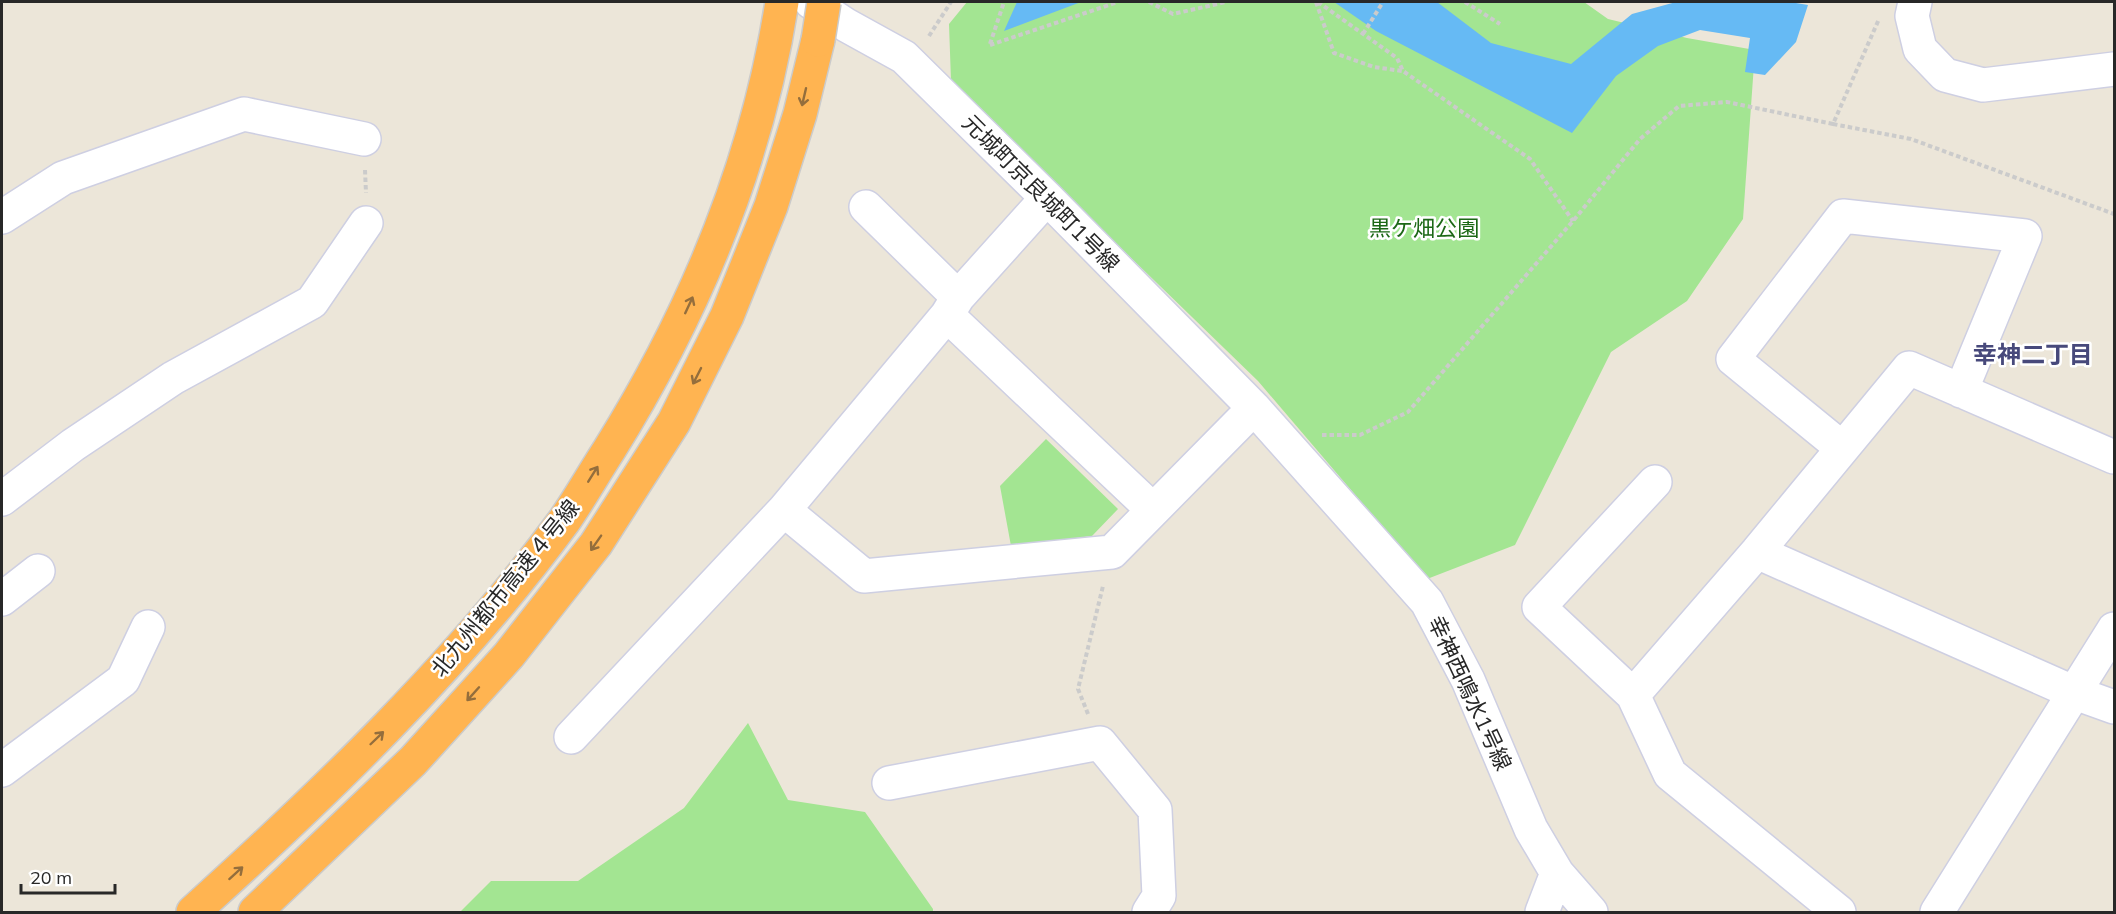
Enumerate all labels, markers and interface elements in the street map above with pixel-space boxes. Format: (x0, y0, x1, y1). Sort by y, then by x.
one-way arrow (798, 87, 809, 106)
street label: 元城町京良城町1号線 (956, 108, 1126, 278)
park label: 黒ケ畑公園 (1369, 214, 1479, 242)
one-way arrow (684, 296, 696, 314)
district label: 幸神二丁目 (1973, 339, 2093, 369)
one-way arrow (690, 367, 702, 385)
one-way arrow (588, 466, 600, 483)
street label: 北九州都市高速４号線 (425, 494, 585, 682)
one-way arrow (590, 534, 602, 550)
street label: 幸神西鳴水1号線 (1422, 611, 1518, 775)
one-way arrow (466, 687, 480, 702)
one-way arrow (369, 730, 384, 745)
scale bar (21, 857, 116, 895)
text: 20 m (30, 866, 72, 889)
one-way arrow (229, 866, 244, 880)

